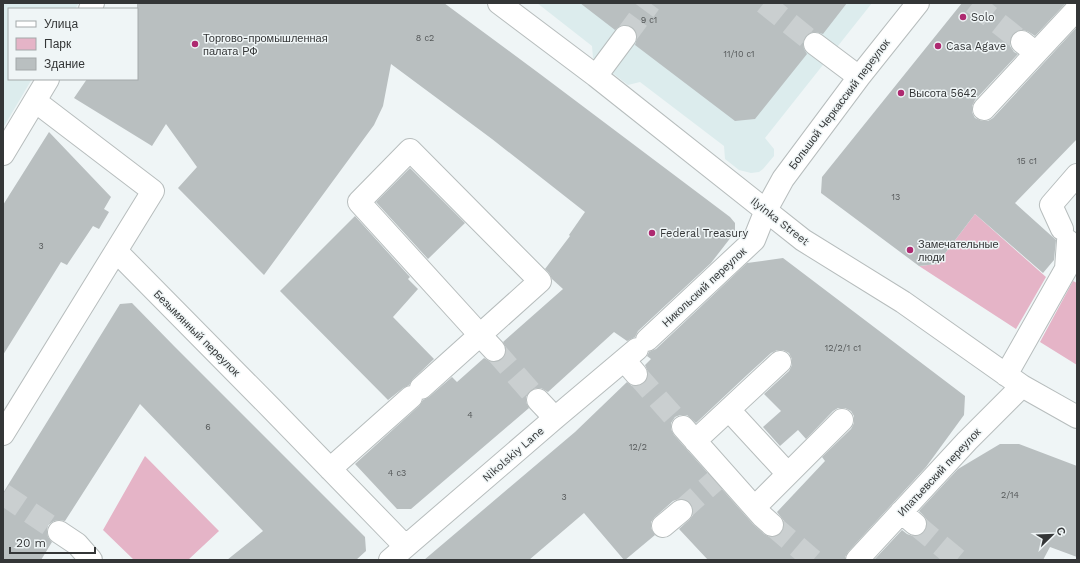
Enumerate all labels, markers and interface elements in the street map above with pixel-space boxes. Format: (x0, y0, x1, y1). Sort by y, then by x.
legend (8, 8, 138, 80)
place label: Solo (971, 11, 995, 24)
marker: Solo (958, 12, 968, 22)
house number: 9 с1 (641, 15, 657, 25)
text: Улица (44, 17, 78, 31)
place label: Торгово-промышленная палата РФ (203, 32, 328, 58)
house number: 8 с2 (416, 33, 434, 43)
text: Парк (44, 37, 72, 51)
street label: Большой Черкасский переулок (786, 37, 893, 172)
marker: Торгово-промышленная палата РФ (190, 39, 200, 49)
place label: Casa Agave (946, 40, 1006, 53)
marker: Casa Agave (933, 41, 943, 51)
house number: 11/10 с1 (723, 49, 755, 59)
text: Здание (44, 57, 85, 71)
place label: Высота 5642 (909, 87, 977, 100)
marker: Высота 5642 (896, 88, 906, 98)
house number: 15 с1 (1017, 156, 1037, 166)
house number: 13 (892, 192, 900, 202)
street label: Ilyinka Street (748, 195, 812, 249)
place label: Federal Treasury (660, 227, 749, 240)
marker: Federal Treasury (647, 228, 657, 238)
place label: Замечательные люди (918, 238, 999, 264)
house number: 3 (38, 241, 44, 251)
street label: Никольский переулок (660, 245, 749, 330)
marker: Замечательные люди (905, 245, 915, 255)
street label: Безымянный переулок (151, 288, 243, 379)
house number: 12/2/1 с1 (825, 343, 861, 353)
house number: 4 (467, 410, 473, 420)
house number: 6 (205, 422, 211, 432)
street label: Nikolskiy Lane (480, 424, 547, 485)
street label: Ипатьевский переулок (895, 425, 984, 519)
house number: 12/2 (629, 442, 647, 452)
house number: 4 с3 (388, 468, 406, 478)
house number: 2/14 (1001, 490, 1020, 500)
house number: 3 (561, 492, 567, 502)
north arrow (1032, 515, 1072, 555)
text: С (1053, 525, 1068, 538)
scale bar (10, 529, 95, 555)
text: 20 m (16, 536, 46, 550)

